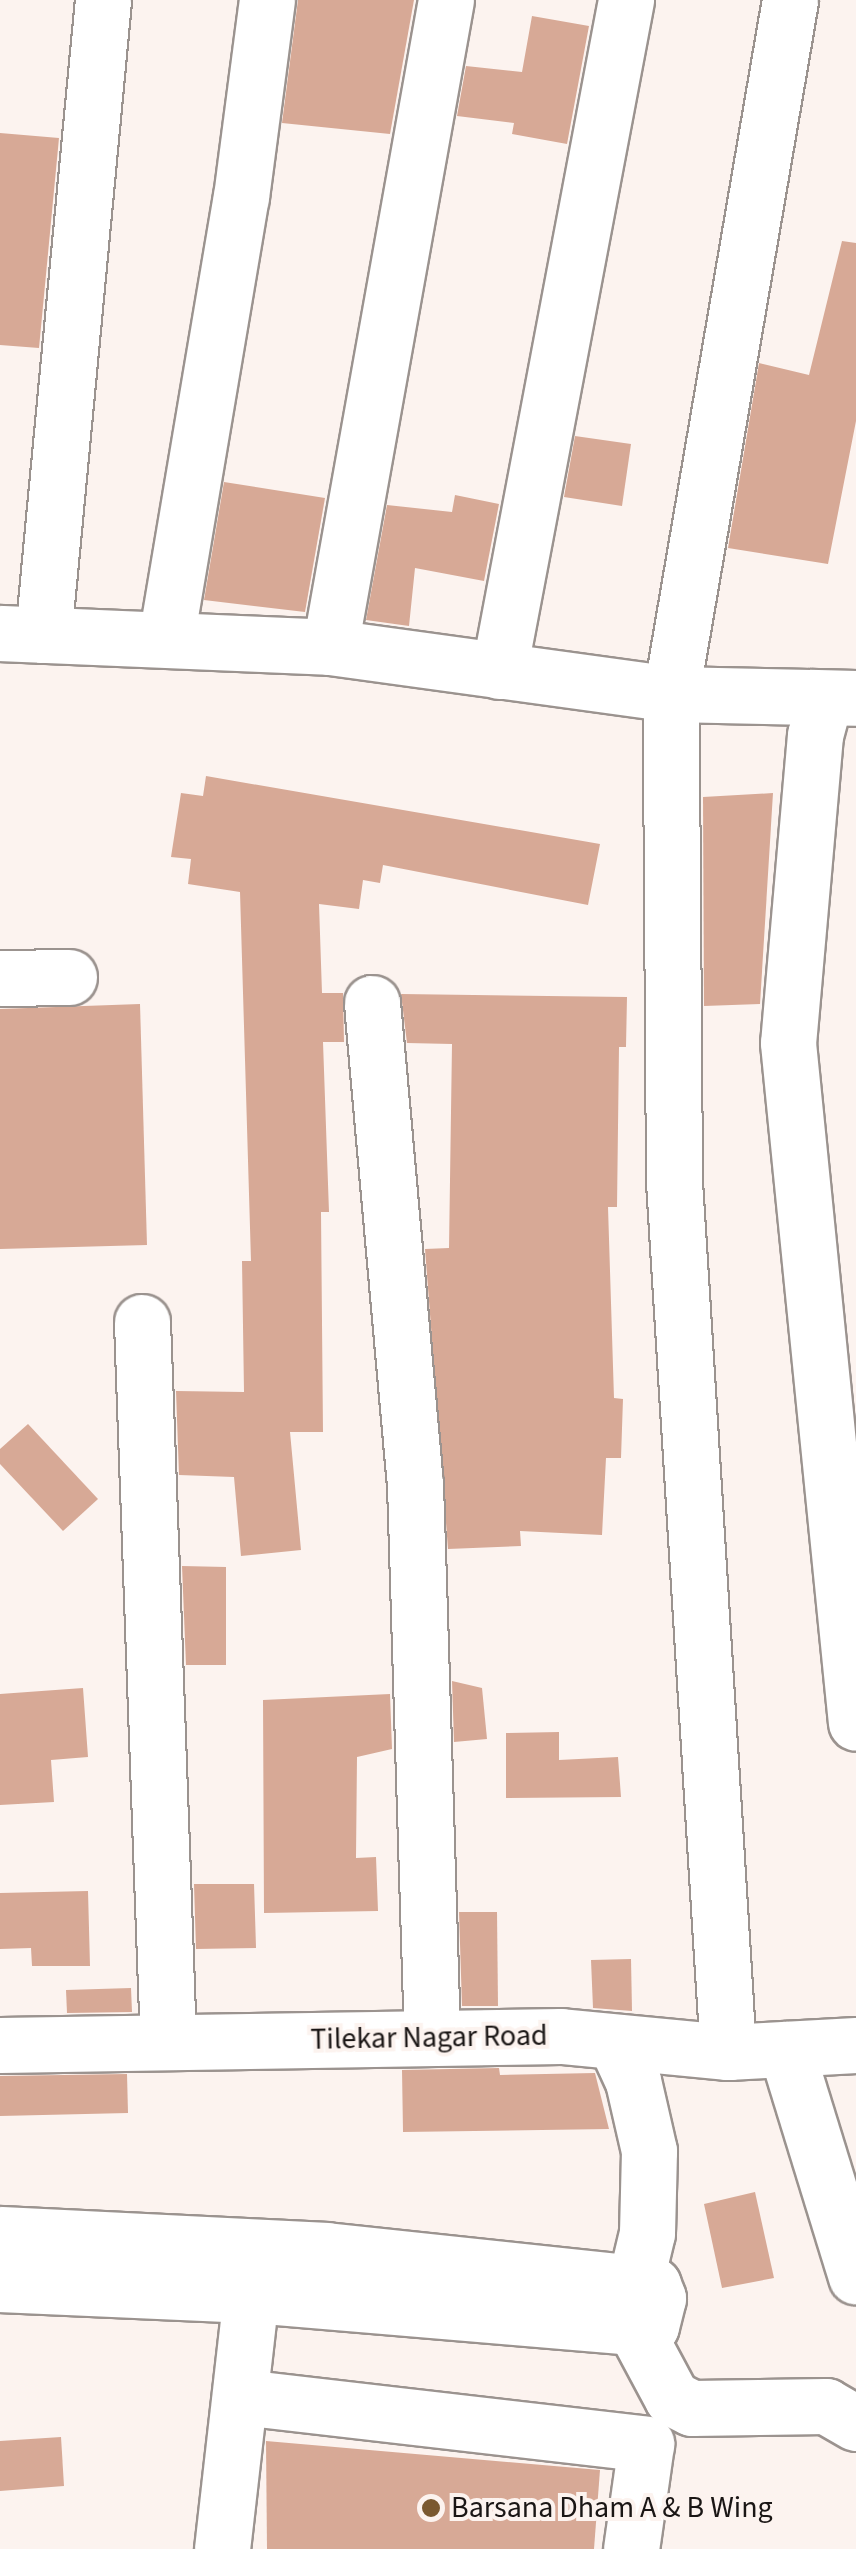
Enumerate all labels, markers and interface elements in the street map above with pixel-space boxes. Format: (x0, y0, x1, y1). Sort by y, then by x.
street label: Tilekar Nagar Road (310, 2018, 548, 2058)
place label: Barsana Dham A & B Wing (451, 2490, 773, 2526)
marker: Barsana Dham A & B Wing (420, 2497, 442, 2519)

